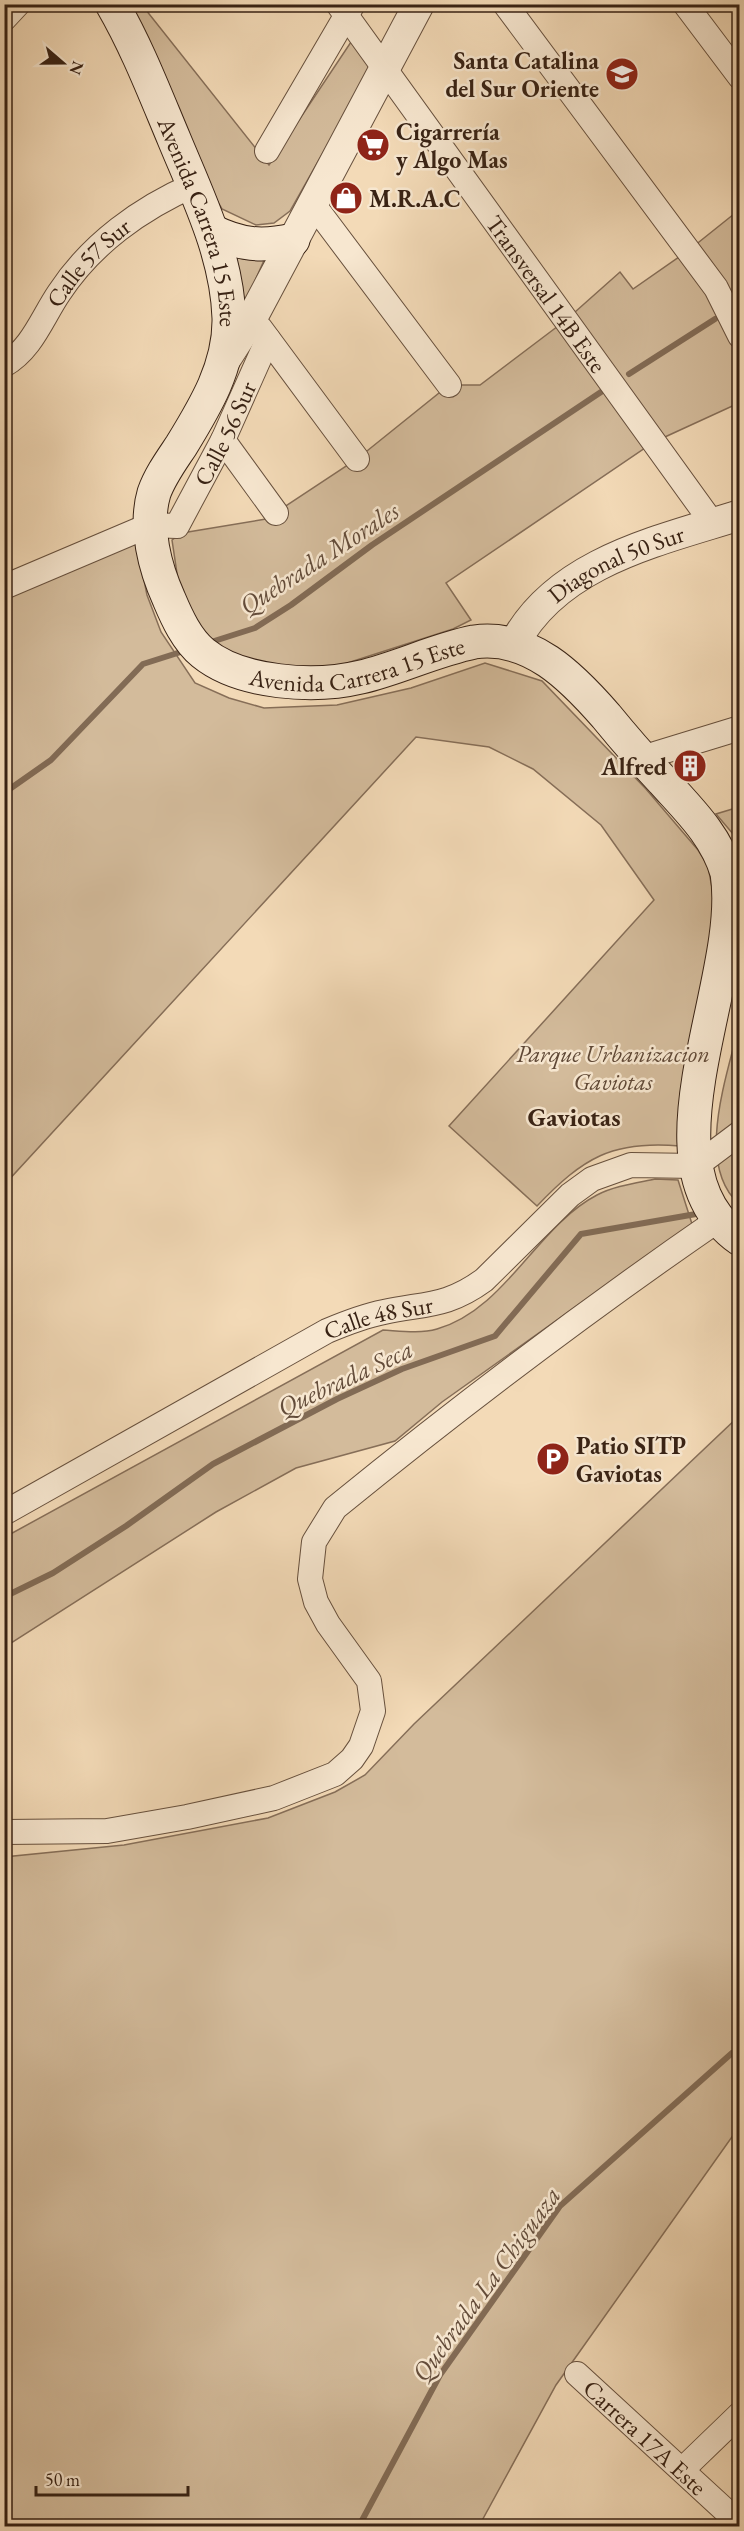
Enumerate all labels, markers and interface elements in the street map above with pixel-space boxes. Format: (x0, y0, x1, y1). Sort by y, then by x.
north arrow (33, 33, 93, 93)
place label: Santa Catalina del Sur Oriente (445, 45, 599, 104)
school or university icon: Santa Catalina del Sur Oriente (604, 56, 640, 92)
text: N (65, 58, 89, 78)
street label: Avenida Carrera 15 Este (151, 111, 245, 327)
place label: Cigarrería y Algo Mas (396, 116, 508, 176)
supermarket icon: Cigarrería y Algo Mas (355, 127, 391, 163)
shop icon: M.R.A.C (328, 180, 364, 216)
place label: M.R.A.C (369, 183, 461, 214)
street label: Transversal 14B Este (479, 209, 614, 379)
street label: Calle 57 Sur (39, 210, 136, 313)
street label: Calle 56 Sur (186, 376, 263, 491)
water label: Quebrada Morales (233, 493, 406, 622)
street label: Diagonal 50 Sur (541, 518, 688, 609)
street label: Avenida Carrera 15 Este (246, 629, 468, 698)
building icon: Alfred (672, 748, 708, 784)
place label: Alfred (600, 751, 668, 782)
park label: Parque Urbanizacion Gaviotas (516, 1038, 710, 1097)
district label: Gaviotas (527, 1100, 621, 1134)
street label: Calle 48 Sur (319, 1288, 435, 1346)
water label: Quebrada Seca (272, 1332, 418, 1424)
place label: Patio SITP Gaviotas (576, 1430, 686, 1489)
parking icon: Patio SITP Gaviotas (535, 1441, 571, 1477)
water label: Quebrada La Chiguaza (404, 2180, 568, 2388)
street label: Carrera 17A Este (577, 2372, 714, 2502)
scale bar (36, 2459, 188, 2497)
text: 50 m (45, 2468, 80, 2491)

